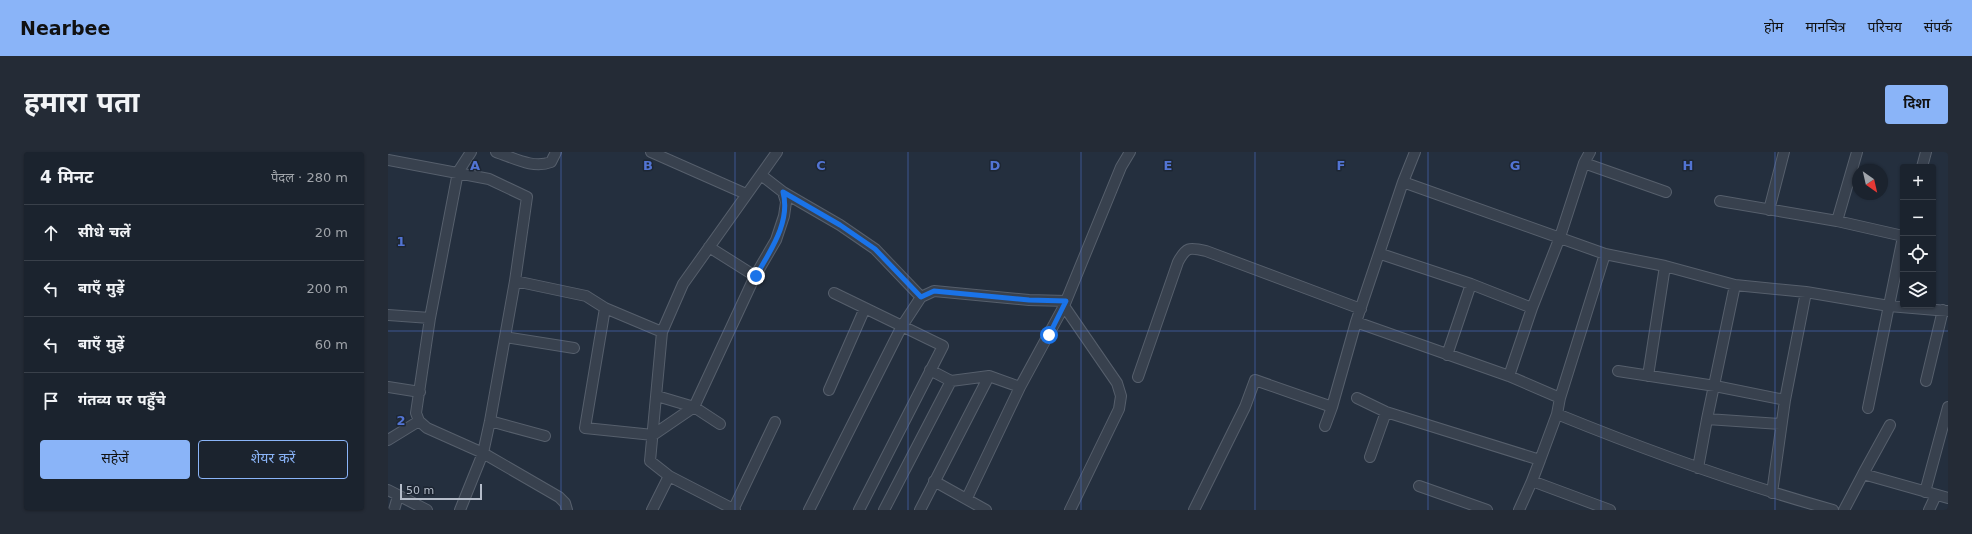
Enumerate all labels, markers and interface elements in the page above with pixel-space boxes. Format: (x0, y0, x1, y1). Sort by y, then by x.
text: Nearbee (20, 17, 110, 39)
text: होम (1764, 19, 1783, 35)
text: मानचित्र (1805, 19, 1846, 35)
text: परिचय (1868, 19, 1902, 35)
text: संपर्क (1924, 19, 1952, 35)
button: दिशा (1885, 85, 1948, 124)
text: हमारा पता (24, 86, 139, 119)
text: A (470, 158, 480, 173)
text: B (643, 158, 653, 173)
text: C (816, 158, 826, 173)
text: D (990, 158, 1001, 173)
text: E (1164, 158, 1172, 173)
text: F (1337, 158, 1345, 173)
text: G (1510, 158, 1520, 173)
text: H (1683, 158, 1693, 173)
north arrow (1852, 164, 1888, 200)
map controls (1900, 164, 1936, 308)
button: + (1900, 164, 1936, 200)
text: 4 मिनट (40, 167, 93, 187)
text: पैदल · 280 m (271, 170, 348, 185)
button: − (1900, 200, 1936, 236)
icon: ahead (40, 222, 62, 244)
text: सीधे चलें (78, 223, 131, 241)
text: 20 m (315, 225, 348, 240)
text: 1 (396, 234, 406, 249)
button: locate (1900, 236, 1936, 272)
route end (747, 267, 765, 285)
button: layers (1900, 272, 1936, 308)
icon: left (40, 278, 62, 300)
text: बाएँ मुड़ें (78, 279, 124, 297)
text: 200 m (306, 281, 348, 296)
route start (1040, 326, 1058, 344)
icon: left (40, 334, 62, 356)
text: बाएँ मुड़ें (78, 335, 124, 353)
text: 60 m (315, 337, 348, 352)
icon: arrive (40, 390, 62, 412)
text: गंतव्य पर पहुँचे (78, 391, 166, 409)
text: 2 (396, 413, 406, 428)
button: सहेजें (40, 440, 190, 479)
button: शेयर करें (198, 440, 348, 479)
scale bar (400, 482, 482, 501)
text: 50 m (406, 484, 434, 497)

